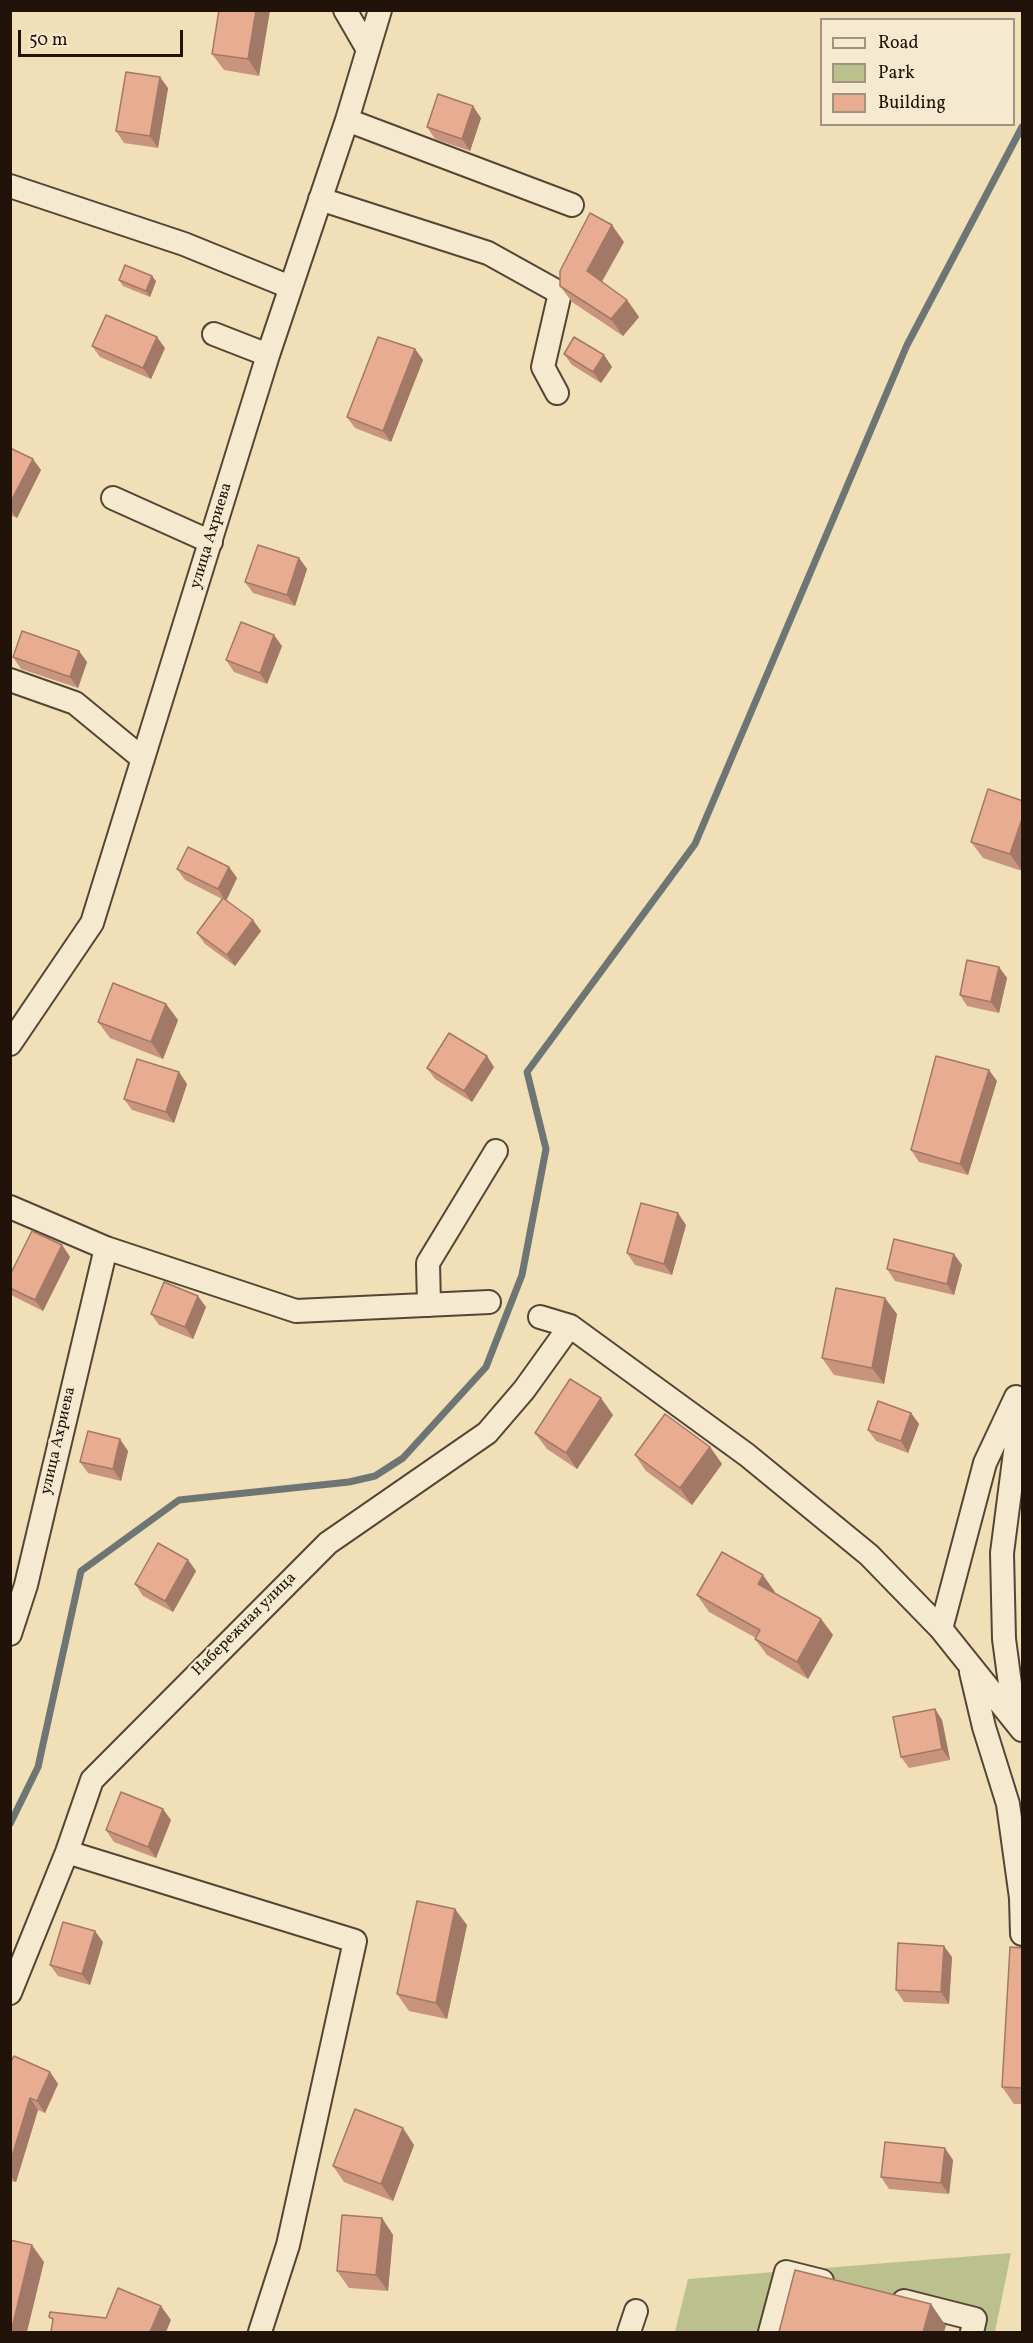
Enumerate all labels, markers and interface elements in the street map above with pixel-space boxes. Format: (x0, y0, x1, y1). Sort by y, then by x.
scale bar (21, 18, 186, 56)
legend (820, 18, 1015, 126)
text: 50 m (29, 28, 68, 53)
text: Road (878, 31, 919, 56)
text: Park (878, 61, 915, 86)
text: Building (878, 91, 946, 116)
street label: улица Ахриева (187, 481, 237, 591)
street label: улица Ахриева (37, 1385, 81, 1497)
street label: Набережная улица (189, 1569, 301, 1681)

